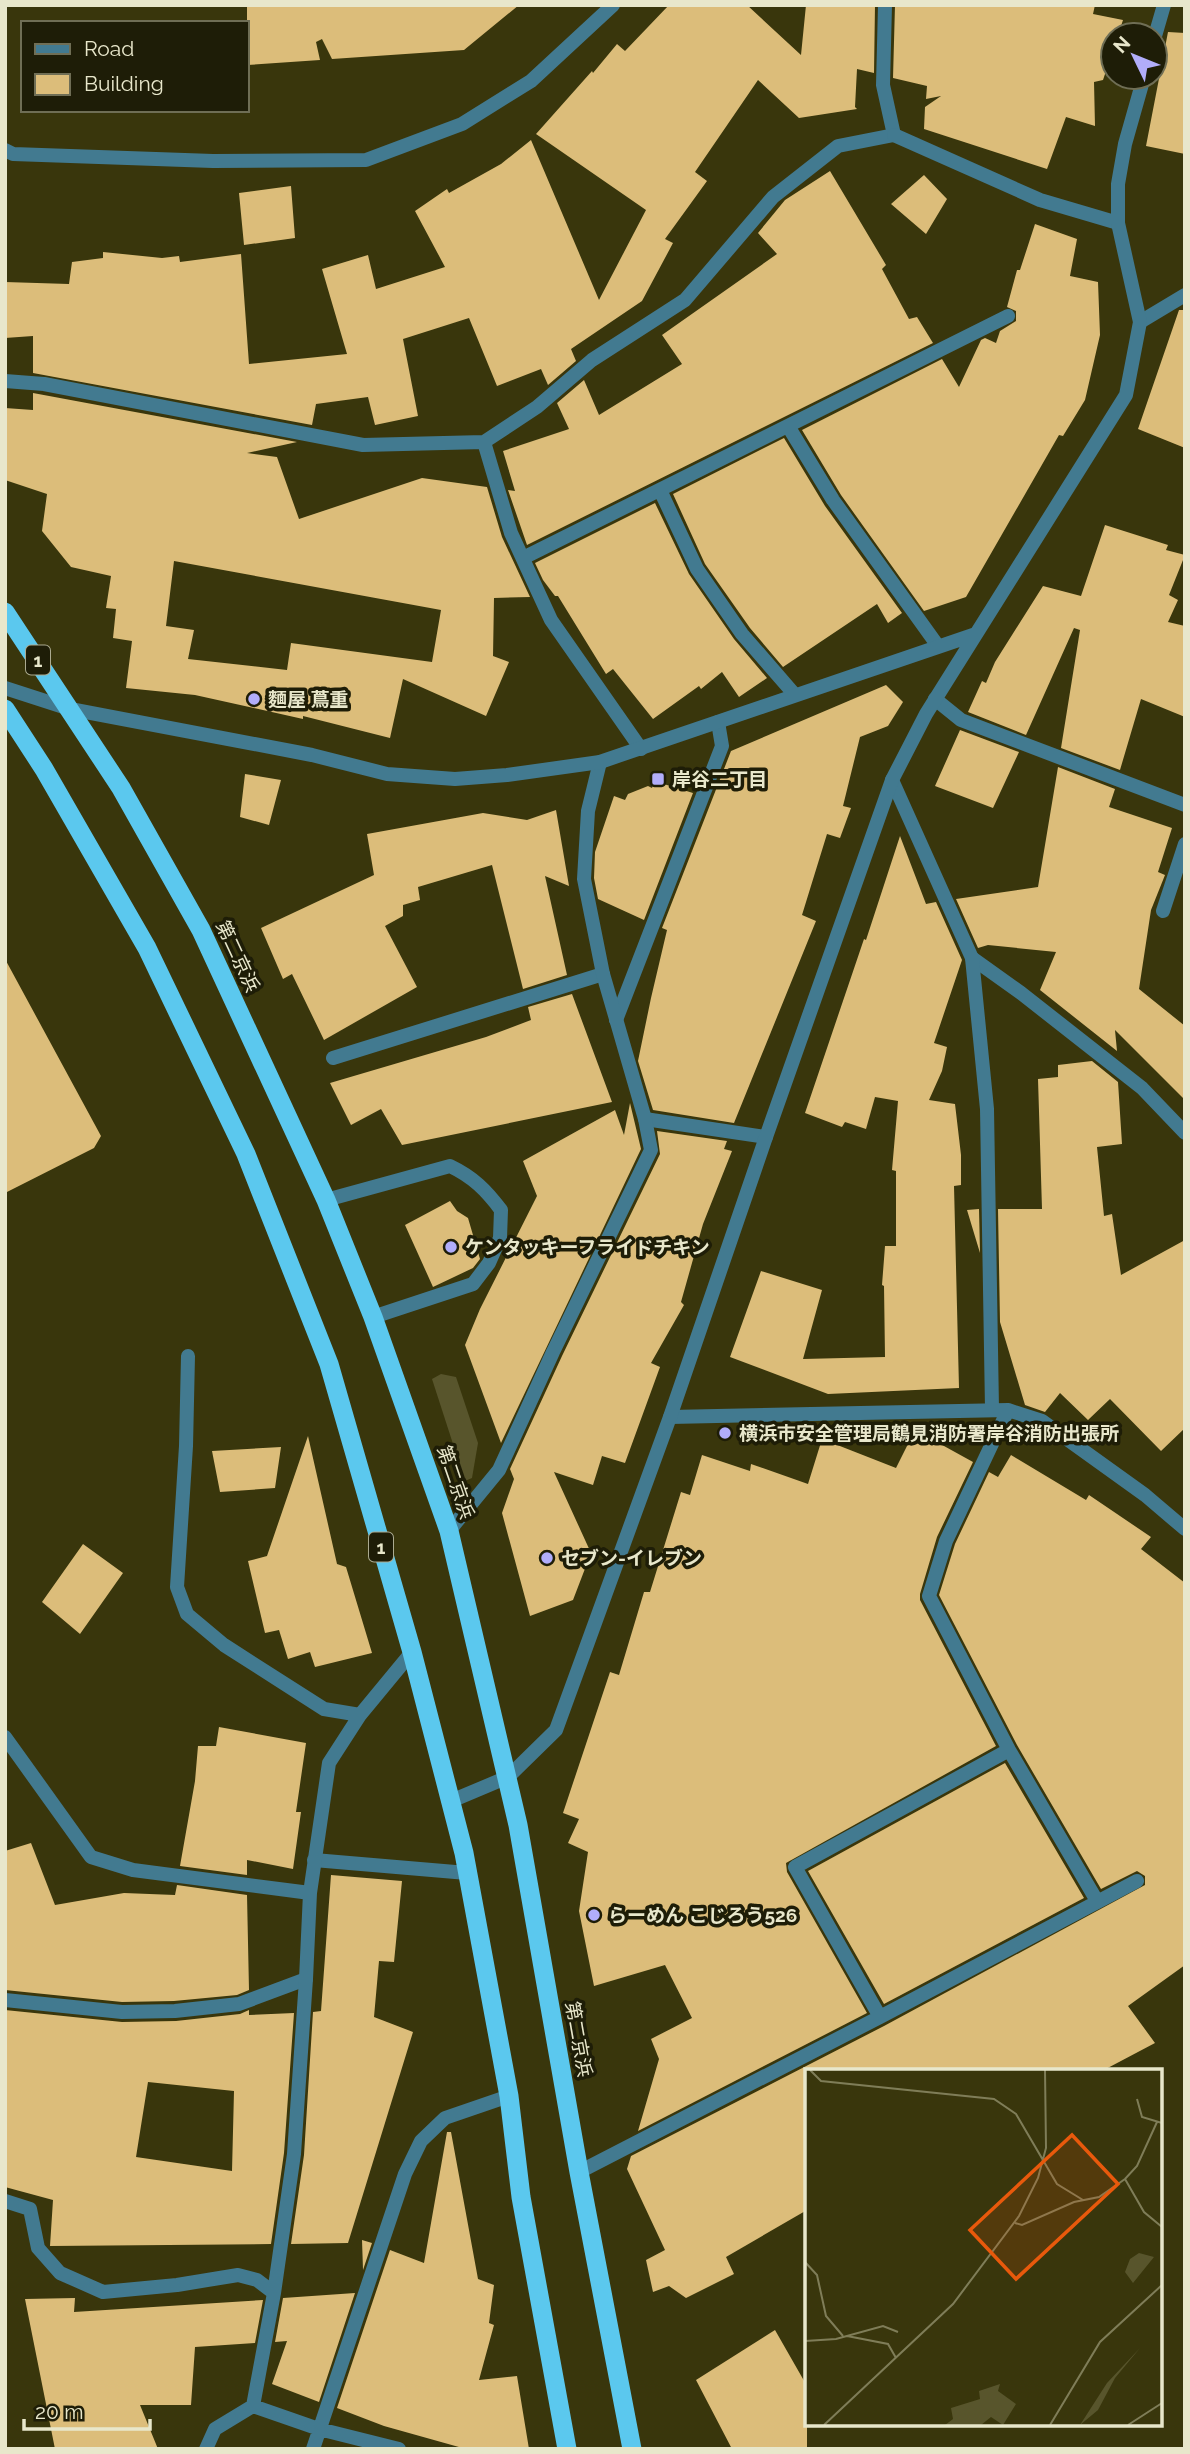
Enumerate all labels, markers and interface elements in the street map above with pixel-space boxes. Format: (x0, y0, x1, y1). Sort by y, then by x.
legend (21, 21, 248, 112)
north arrow (1099, 21, 1169, 91)
text: N (1109, 32, 1135, 57)
text: Road (84, 36, 134, 61)
text: Building (84, 71, 164, 96)
road number: 1 (26, 646, 50, 674)
place label: 麵屋 蔦重 (268, 688, 349, 710)
marker: 麵屋 蔦重 (246, 691, 262, 707)
place label: 岸谷二丁目 (672, 768, 767, 790)
marker: 岸谷二丁目 (650, 771, 666, 787)
street label: 第二京浜 (212, 917, 264, 995)
place label: ケンタッキーフライドチキン (465, 1236, 710, 1258)
marker: ケンタッキーフライドチキン (443, 1239, 459, 1255)
place label: 横浜市安全管理局鶴見消防署岸谷消防出張所 (739, 1422, 1119, 1444)
marker: 横浜市安全管理局鶴見消防署岸谷消防出張所 (717, 1425, 733, 1441)
street label: 第二京浜 (433, 1442, 479, 1522)
road number: 1 (369, 1532, 393, 1562)
place label: セブン-イレブン (561, 1547, 702, 1569)
marker: セブン-イレブン (539, 1550, 555, 1566)
place label: らーめん こじろう526 (608, 1904, 797, 1926)
marker: らーめん こじろう526 (586, 1907, 602, 1923)
street label: 第二京浜 (562, 2000, 596, 2078)
inset map (805, 2069, 1162, 2426)
scale bar (24, 2388, 150, 2432)
text: 20 m (35, 2399, 83, 2424)

